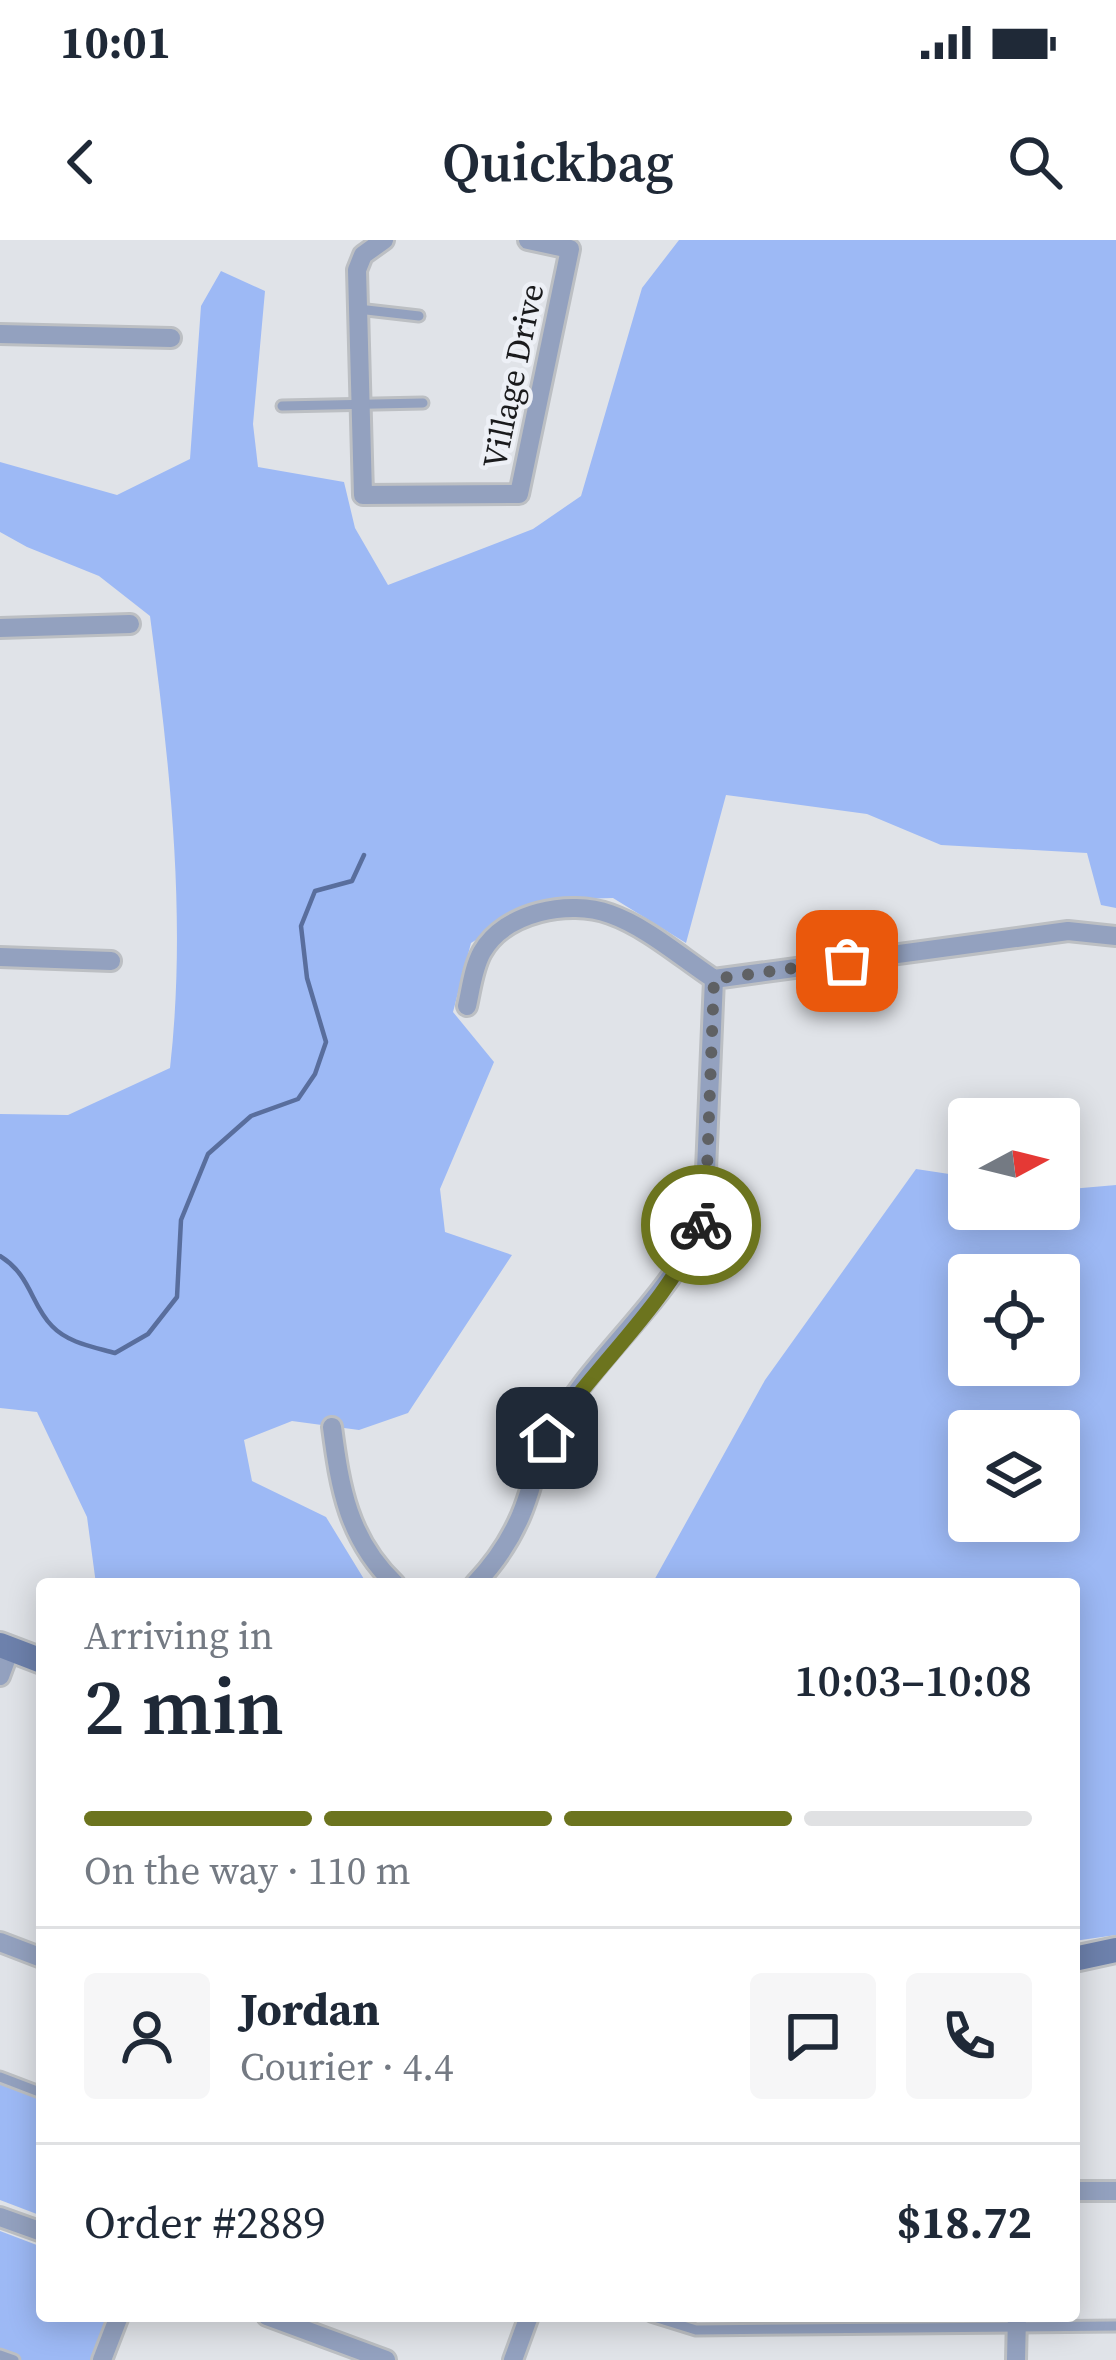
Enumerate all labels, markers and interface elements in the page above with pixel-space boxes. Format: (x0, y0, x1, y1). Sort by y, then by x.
text: 10:01 (60, 11, 171, 73)
text: Quickbag (442, 125, 674, 199)
icon: back (48, 129, 114, 195)
icon: search (1002, 129, 1068, 195)
street label: Village Drive (471, 279, 555, 473)
pin (796, 910, 898, 1012)
icon: bag (814, 928, 880, 994)
north arrow (948, 1098, 1080, 1230)
map controls (948, 1098, 1080, 1542)
courier (641, 1165, 761, 1285)
icon: bike (668, 1192, 734, 1258)
button: locate (948, 1254, 1080, 1386)
pin (496, 1387, 598, 1489)
icon: home (514, 1405, 580, 1471)
button: layers (948, 1410, 1080, 1542)
text: Arriving in (84, 1609, 273, 1662)
text: 10:03–10:08 (794, 1649, 1032, 1711)
text: 2 min (84, 1653, 284, 1760)
text: On the way · 110 m (84, 1844, 411, 1897)
button: person (84, 1973, 210, 2099)
button: chat (750, 1973, 876, 2099)
button: phone (906, 1973, 1032, 2099)
text: Jordan (240, 1978, 380, 2040)
text: Courier · 4.4 (240, 2040, 453, 2093)
text: Order #2889 (84, 2191, 326, 2253)
text: $18.72 (897, 2191, 1032, 2253)

